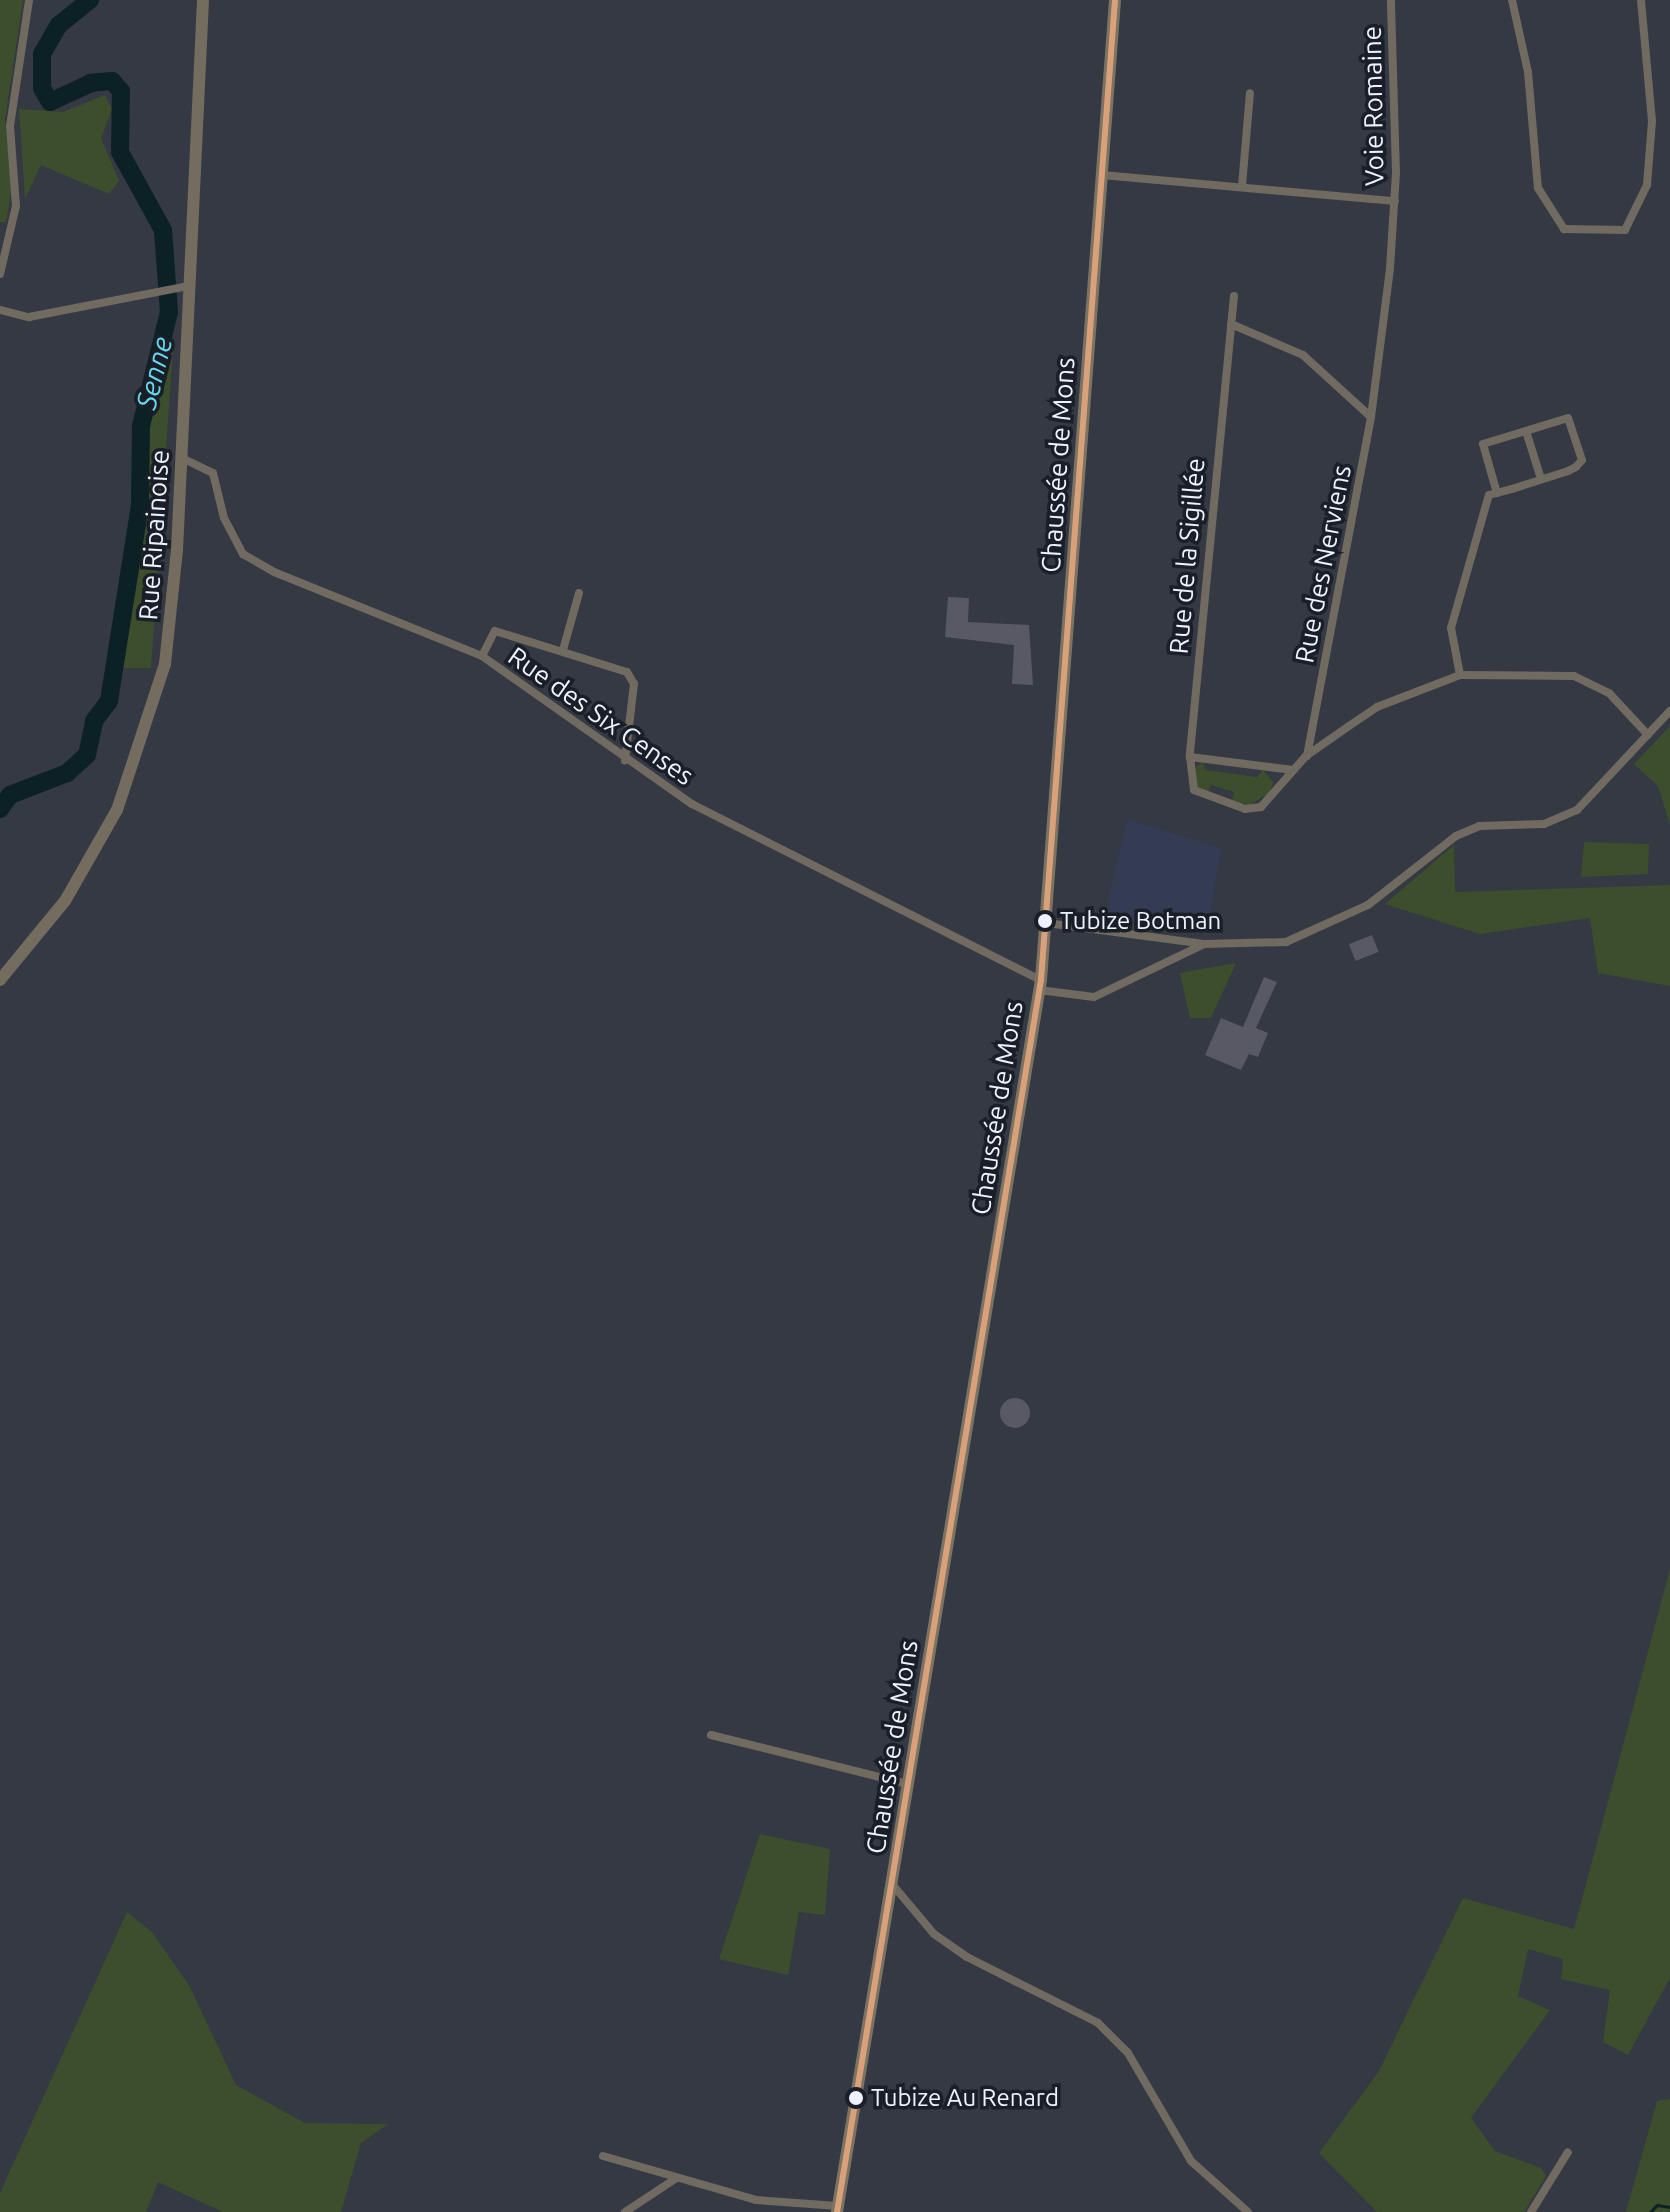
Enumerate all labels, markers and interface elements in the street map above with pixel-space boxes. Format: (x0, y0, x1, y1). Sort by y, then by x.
street label: Voie Romaine (1356, 26, 1390, 186)
water label: Senne (129, 333, 179, 413)
street label: Chaussée de Mons (1035, 356, 1081, 574)
street label: Rue Ripainoise (132, 449, 176, 621)
street label: Rue de la Sigillée (1163, 457, 1211, 655)
street label: Rue des Nerviens (1289, 462, 1357, 666)
street label: Rue des Six Censes (502, 640, 700, 792)
place label: Tubize Botman (1060, 907, 1221, 935)
marker: Tubize Botman (1037, 913, 1053, 929)
street label: Chaussée de Mons (965, 999, 1029, 1217)
street label: Chaussée de Mons (860, 1638, 924, 1856)
place label: Tubize Au Renard (871, 2084, 1059, 2112)
marker: Tubize Au Renard (848, 2090, 864, 2106)

